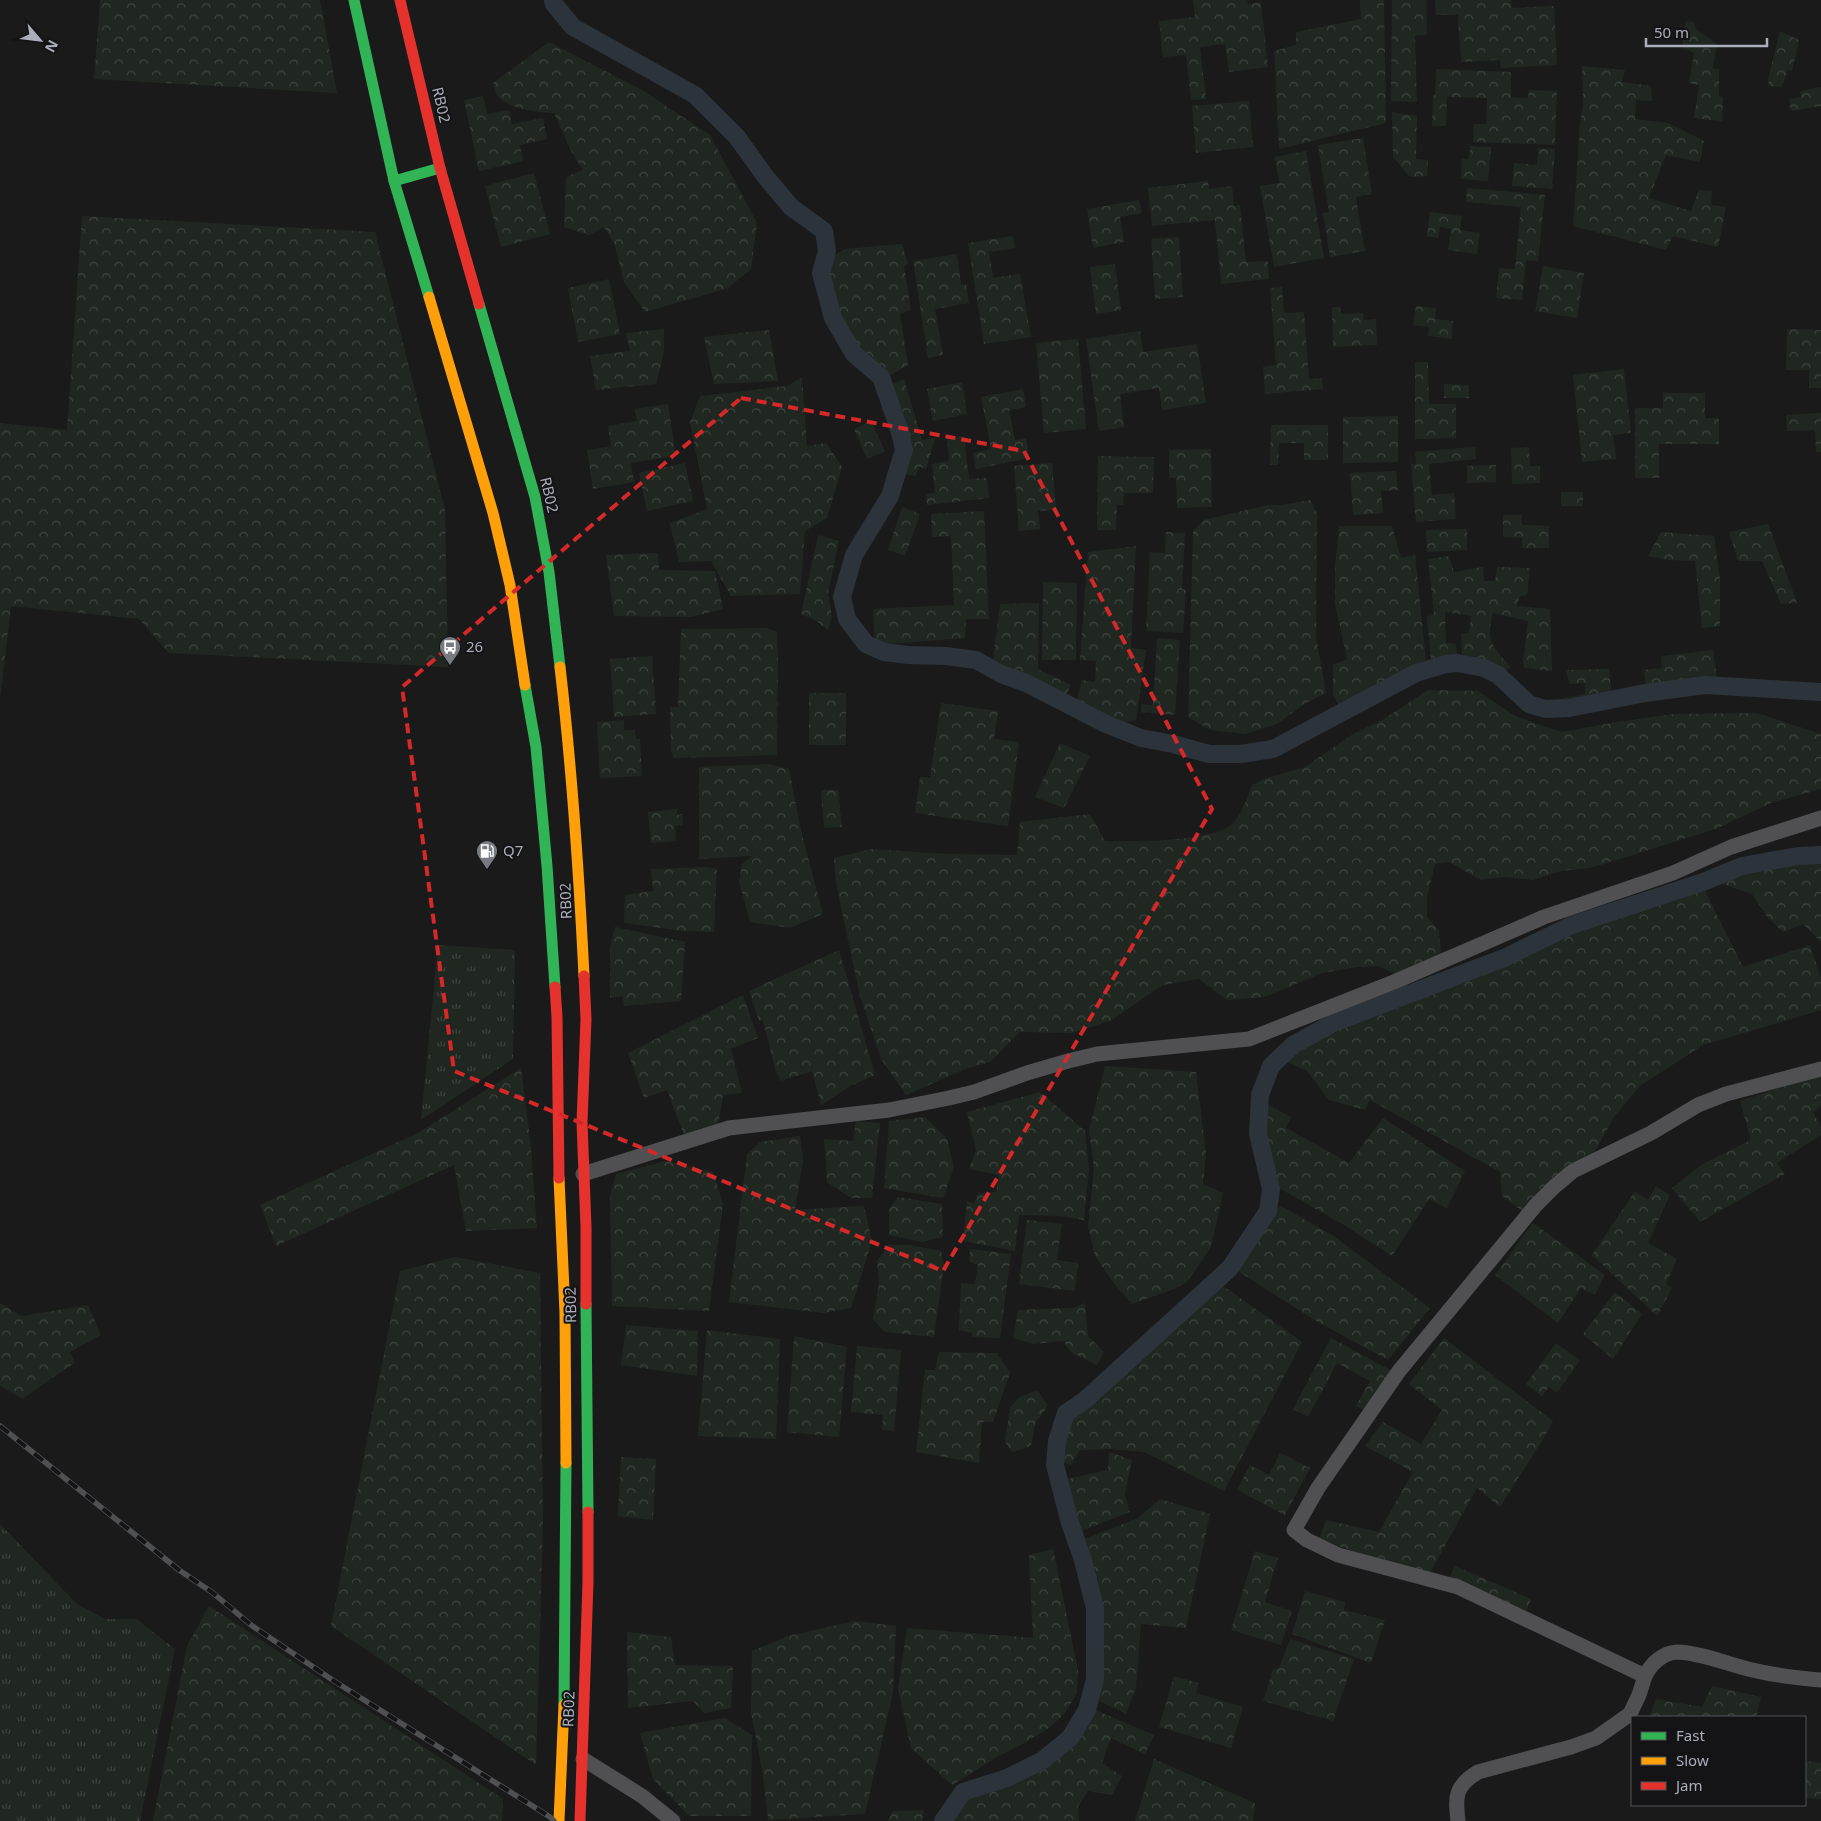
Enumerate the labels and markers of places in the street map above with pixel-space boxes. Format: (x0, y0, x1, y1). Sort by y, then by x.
bus stop icon: 26 (438, 635, 462, 666)
place label: 26 (466, 636, 483, 656)
fuel station icon: Q7 (475, 839, 499, 870)
place label: Q7 (503, 840, 523, 860)

